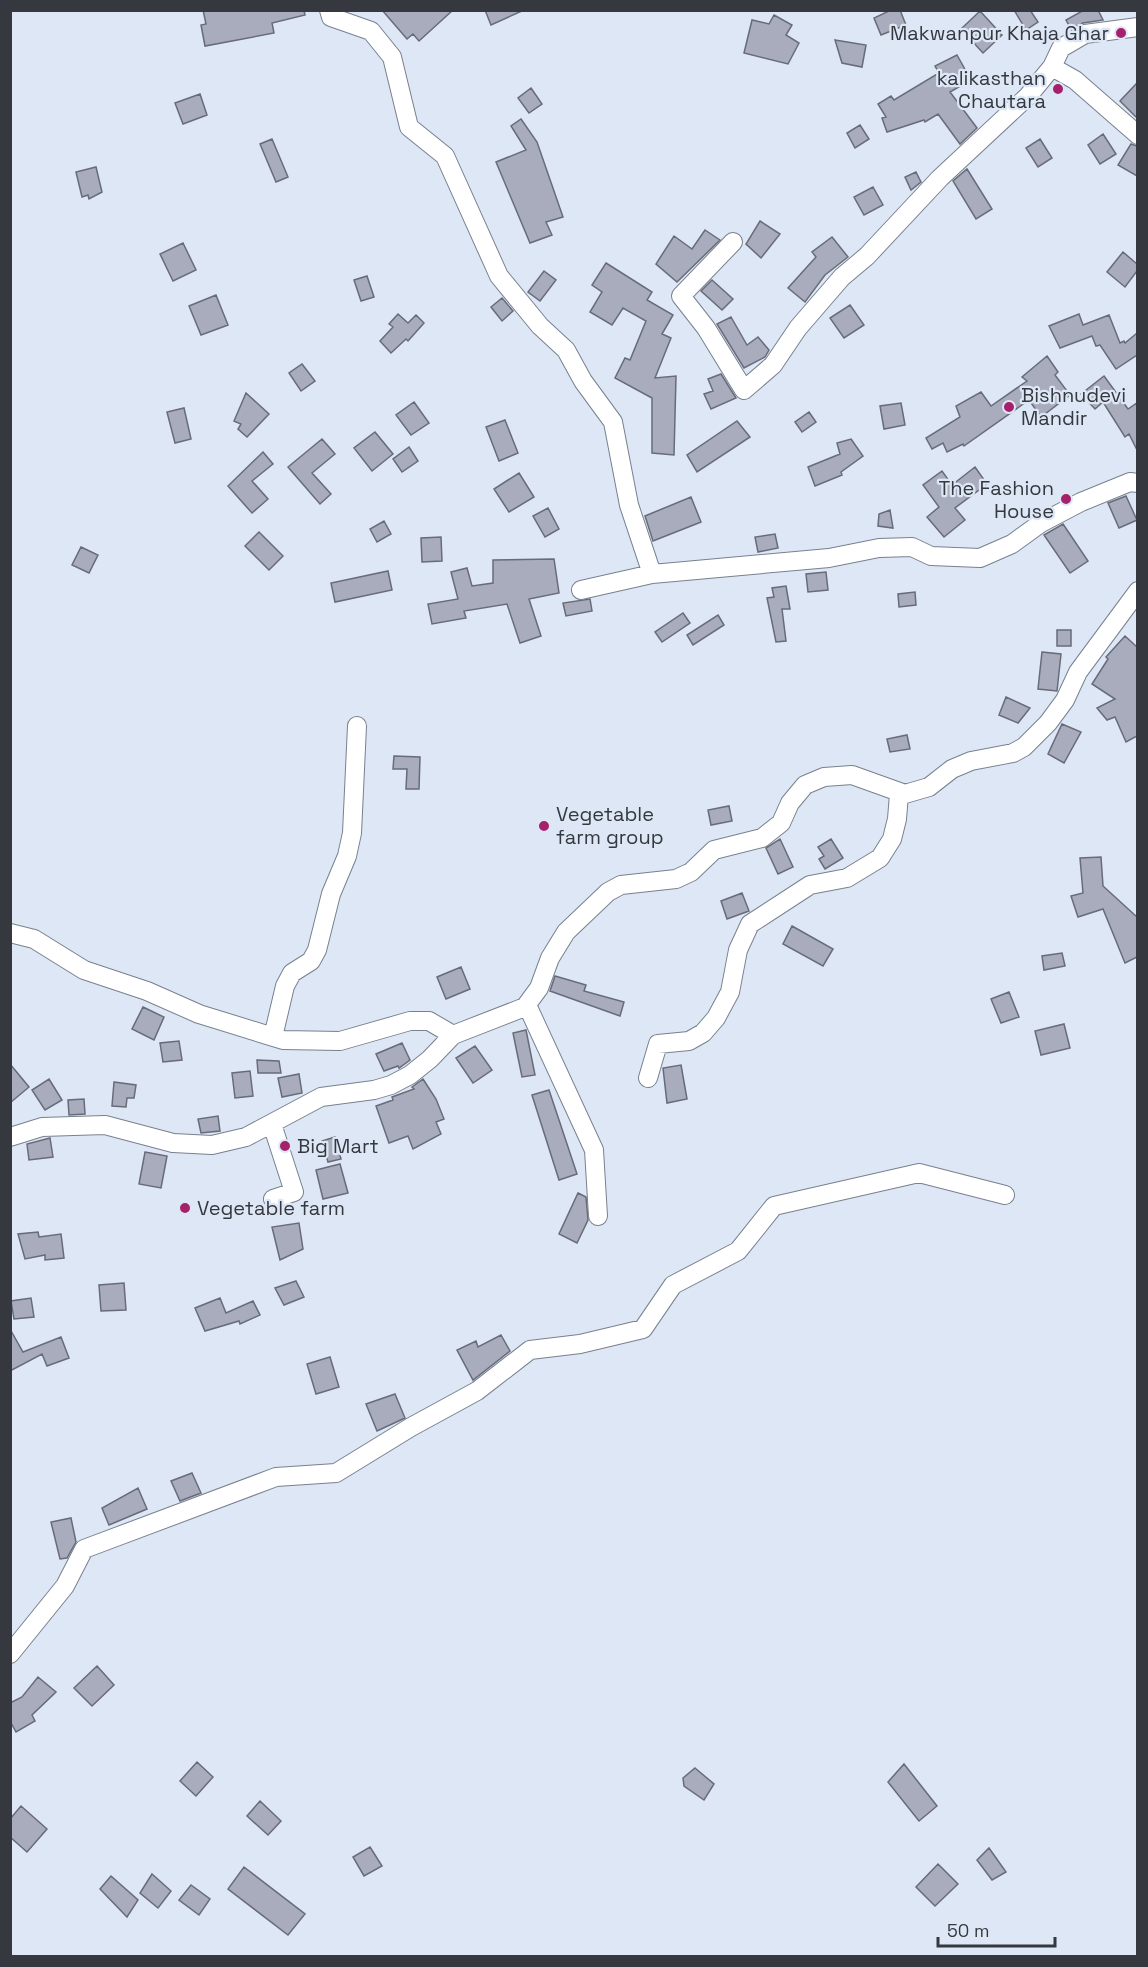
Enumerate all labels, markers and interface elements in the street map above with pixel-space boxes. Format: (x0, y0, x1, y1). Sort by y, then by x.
place label: Makwanpur Khaja Ghar (890, 20, 1109, 46)
marker: Makwanpur Khaja Ghar (1114, 26, 1128, 40)
place label: kalikasthan Chautara (937, 65, 1046, 114)
marker: kalikasthan Chautara (1051, 82, 1065, 96)
place label: Bishnudevi Mandir (1021, 382, 1126, 431)
marker: Bishnudevi Mandir (1002, 400, 1016, 414)
place label: The Fashion House (939, 475, 1054, 524)
marker: The Fashion House (1059, 492, 1073, 506)
place label: Vegetable farm group (556, 801, 664, 850)
marker: Vegetable farm group (537, 819, 551, 833)
place label: Big Mart (297, 1133, 379, 1159)
marker: Big Mart (278, 1139, 292, 1153)
place label: Vegetable farm (197, 1195, 345, 1221)
marker: Vegetable farm (178, 1201, 192, 1215)
scale bar (938, 1910, 1055, 1948)
text: 50 m (947, 1919, 989, 1942)

